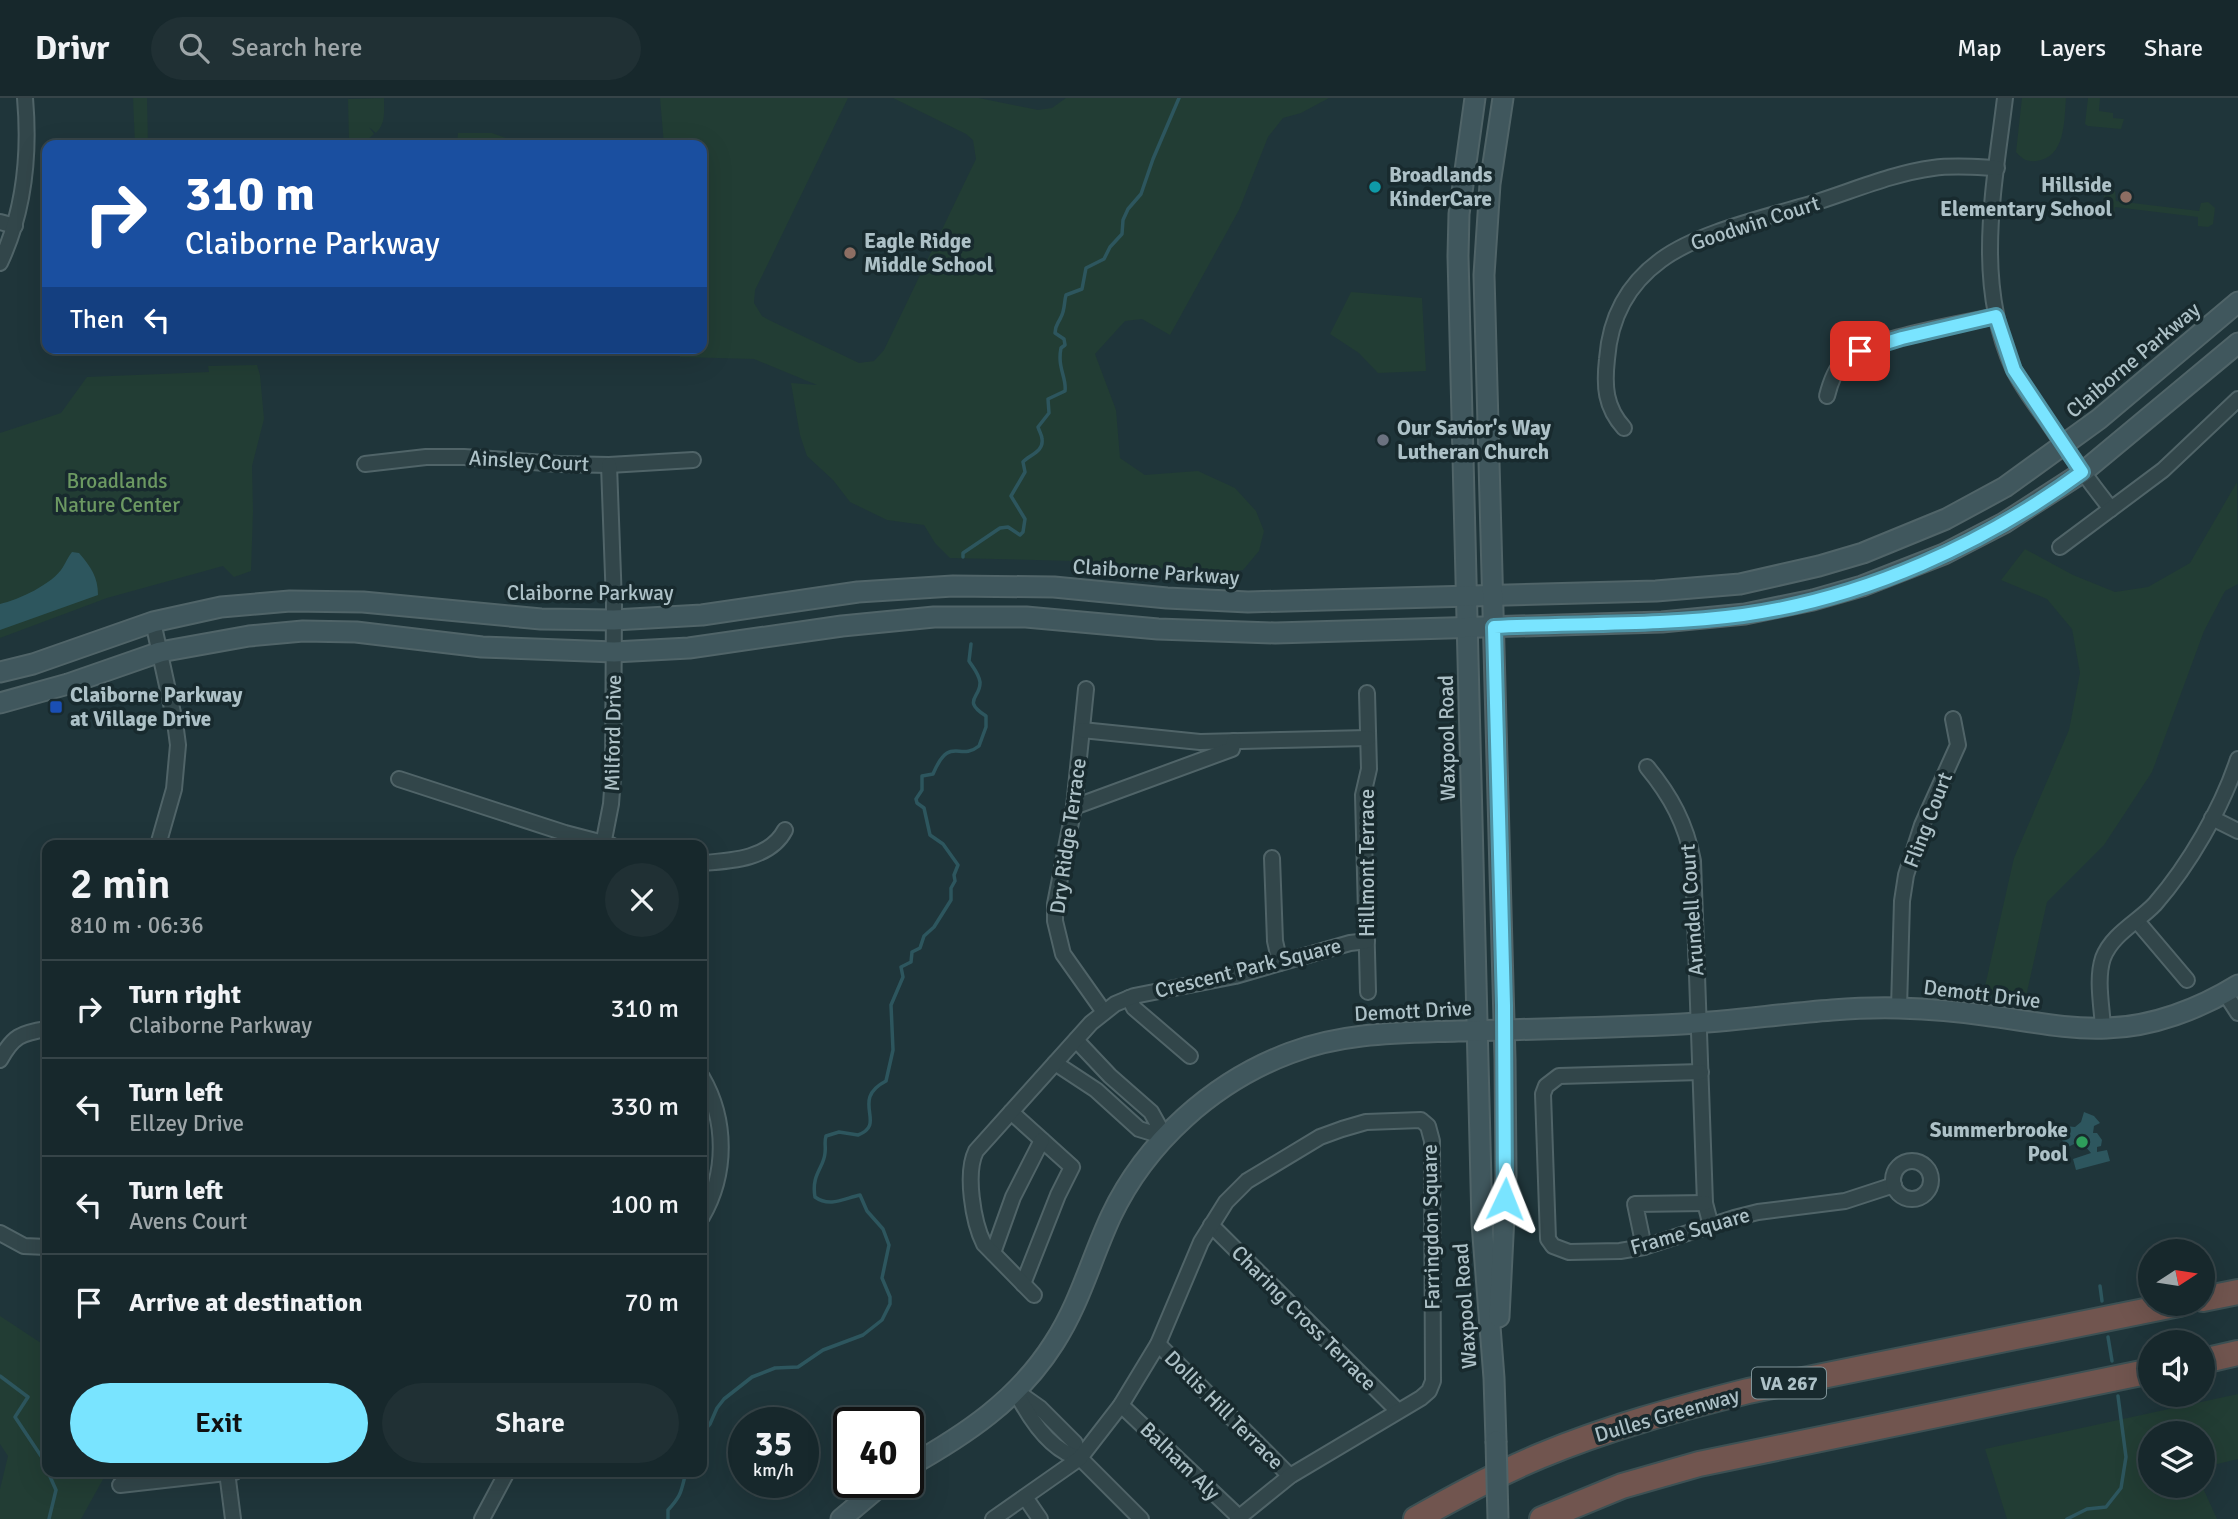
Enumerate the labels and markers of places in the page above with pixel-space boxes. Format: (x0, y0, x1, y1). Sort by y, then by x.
place label: Broadlands KinderCare (1389, 162, 1492, 212)
place label: Hillside Elementary School (1940, 172, 2112, 222)
marker: Broadlands KinderCare (1367, 179, 1383, 195)
marker: Hillside Elementary School (2118, 189, 2134, 205)
place label: Eagle Ridge Middle School (864, 228, 994, 278)
marker: Eagle Ridge Middle School (842, 245, 858, 261)
pin (1830, 321, 1890, 381)
place label: Our Savior's Way Lutheran Church (1397, 415, 1551, 465)
marker: Our Savior's Way Lutheran Church (1375, 432, 1391, 448)
place label: Claiborne Parkway at Village Drive (70, 682, 243, 732)
marker: Claiborne Parkway at Village Drive (48, 699, 64, 715)
place label: Summerbrooke Pool (1930, 1117, 2068, 1167)
marker: Summerbrooke Pool (2074, 1134, 2090, 1150)

